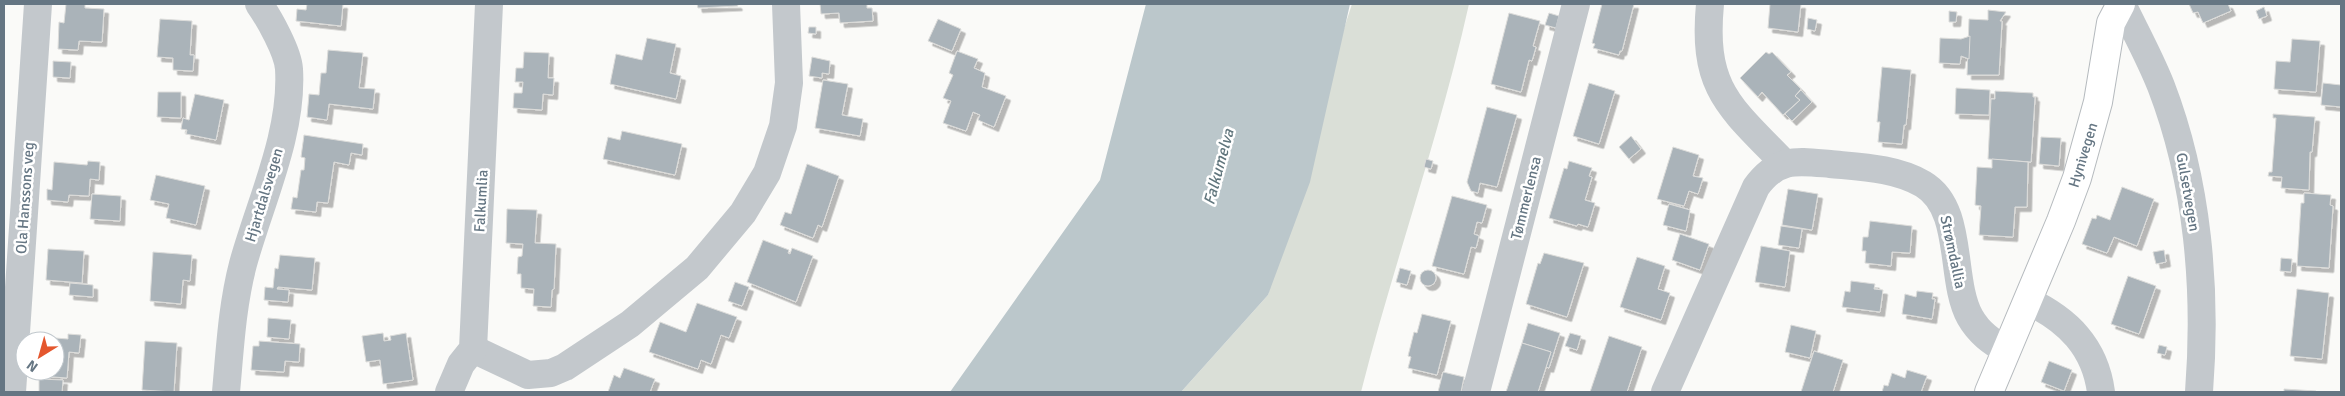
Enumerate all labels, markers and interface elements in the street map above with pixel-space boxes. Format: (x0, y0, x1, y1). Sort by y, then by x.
street label: Hynivegen (2065, 120, 2101, 190)
water label: Falkumelva (1199, 126, 1239, 207)
street label: Ola Hanssons veg (12, 141, 38, 255)
street label: Hjartdalsvegen (241, 146, 287, 244)
street label: Gulsetvegen (2172, 151, 2204, 233)
street label: Tømmerlensa (1507, 155, 1545, 241)
street label: Falkumlia (470, 169, 492, 233)
street label: Strømdallia (1936, 214, 1970, 290)
north arrow (15, 331, 65, 381)
text: N (23, 356, 41, 376)

